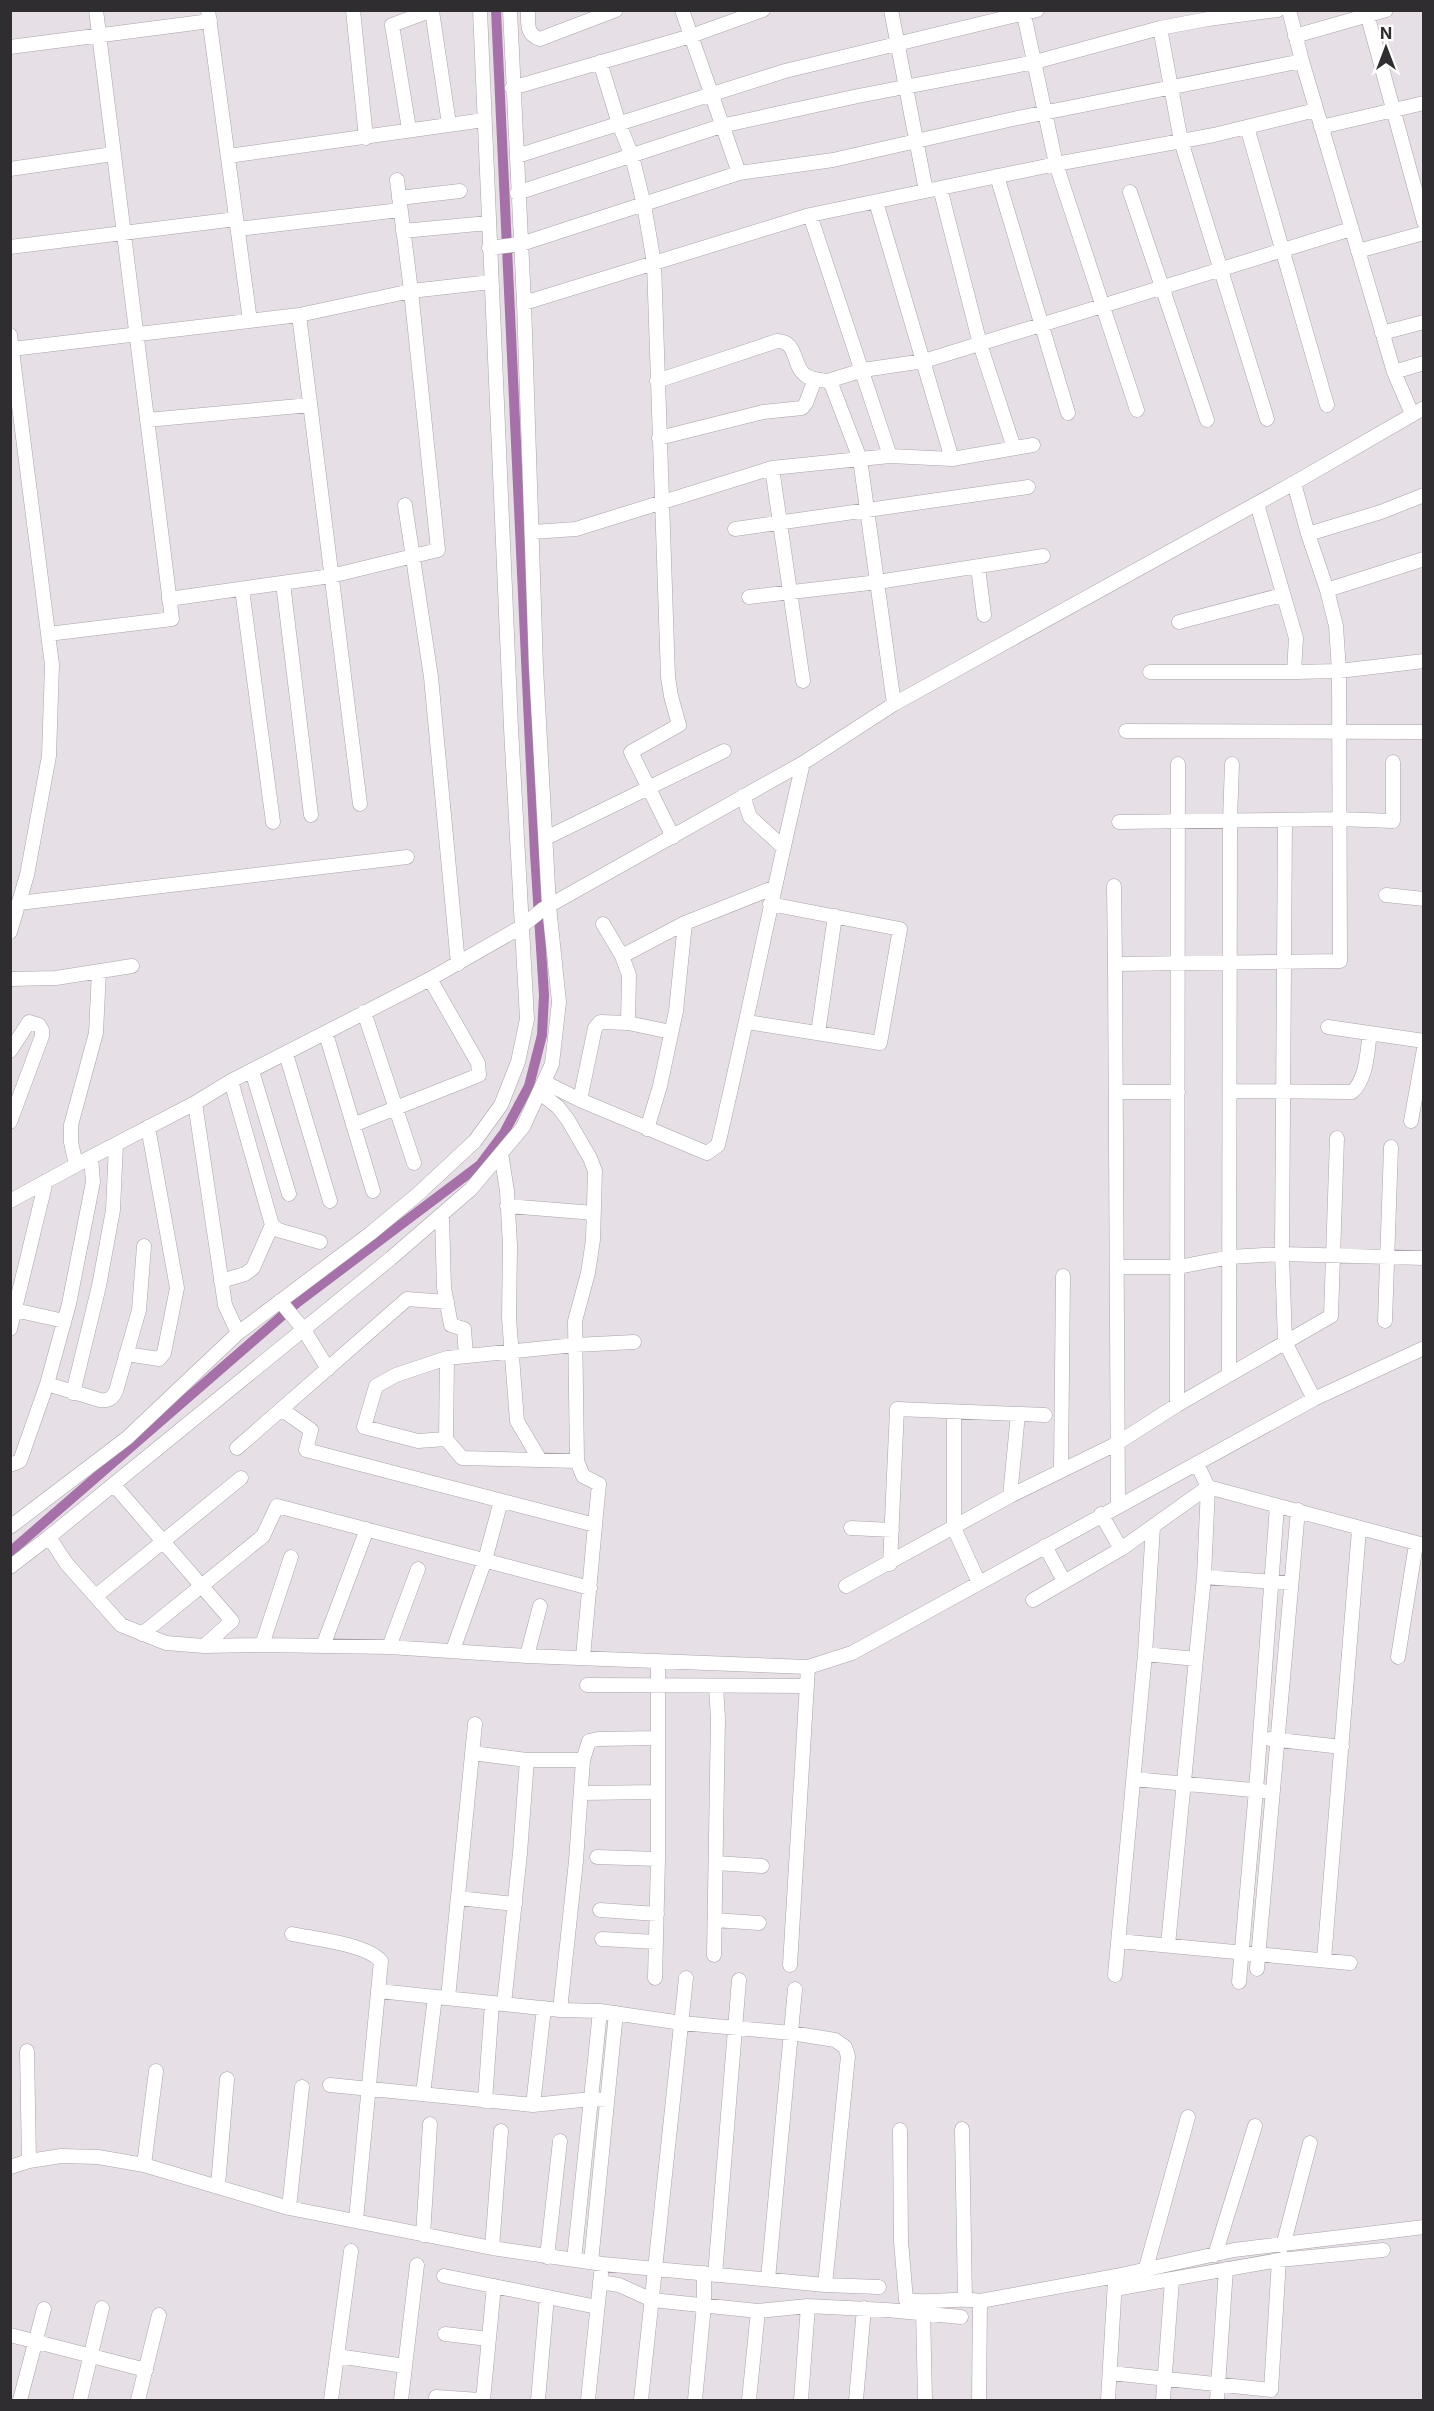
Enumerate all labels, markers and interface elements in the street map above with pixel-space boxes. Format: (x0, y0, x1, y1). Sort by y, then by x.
north arrow (1356, 18, 1416, 78)
text: N (1380, 23, 1392, 43)

